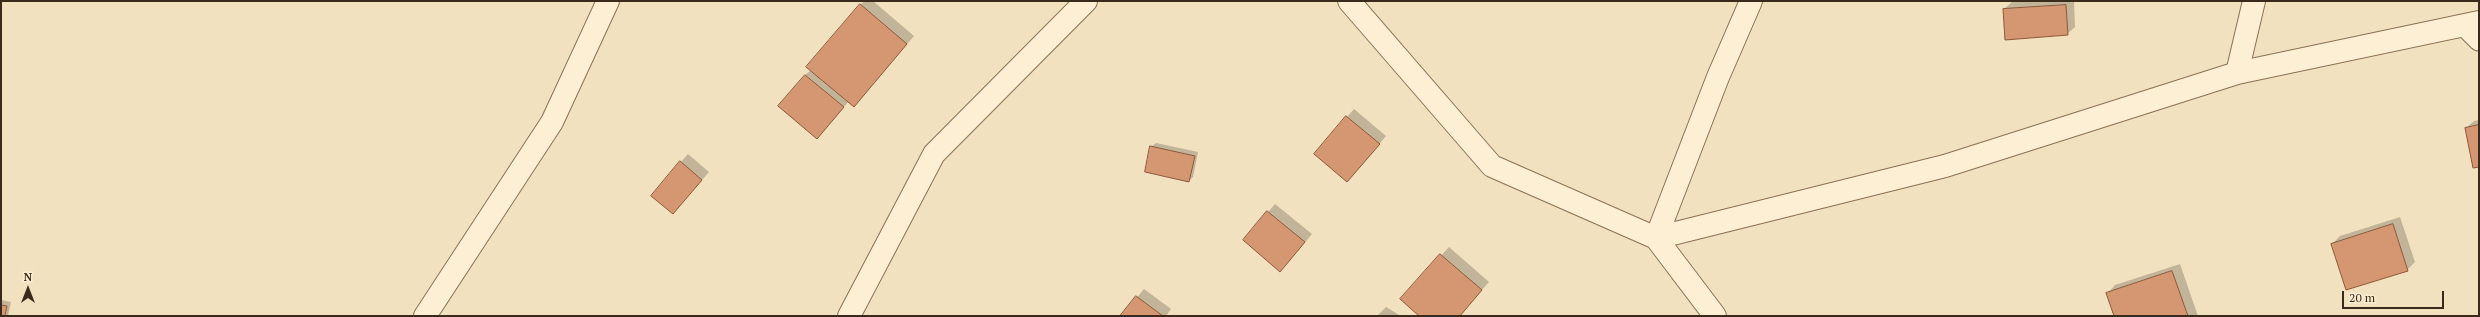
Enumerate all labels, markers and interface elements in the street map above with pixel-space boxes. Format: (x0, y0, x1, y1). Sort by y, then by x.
north arrow (8, 269, 48, 309)
text: N (24, 270, 32, 284)
scale bar (2344, 283, 2446, 309)
text: 20 m (2349, 290, 2375, 305)

